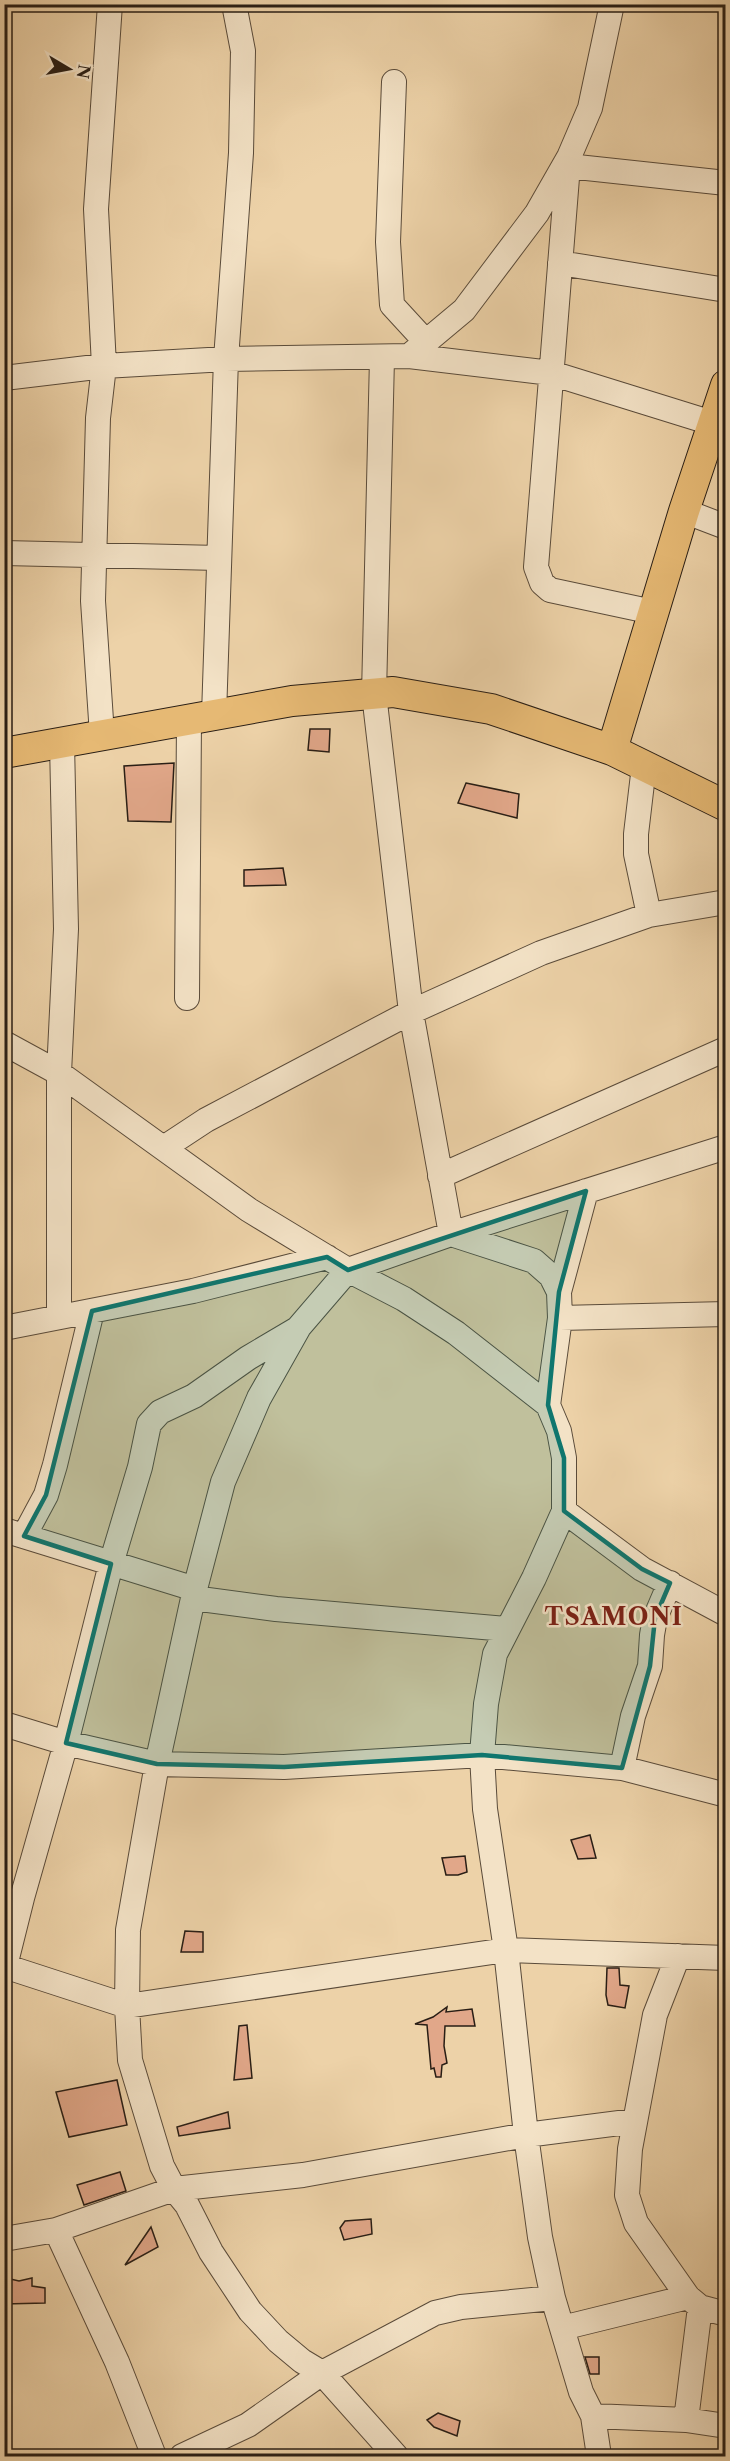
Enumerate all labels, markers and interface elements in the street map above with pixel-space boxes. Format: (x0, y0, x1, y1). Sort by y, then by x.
north arrow (39, 39, 99, 99)
text: N (73, 63, 95, 80)
district label: TSAMONI (545, 1602, 683, 1631)

